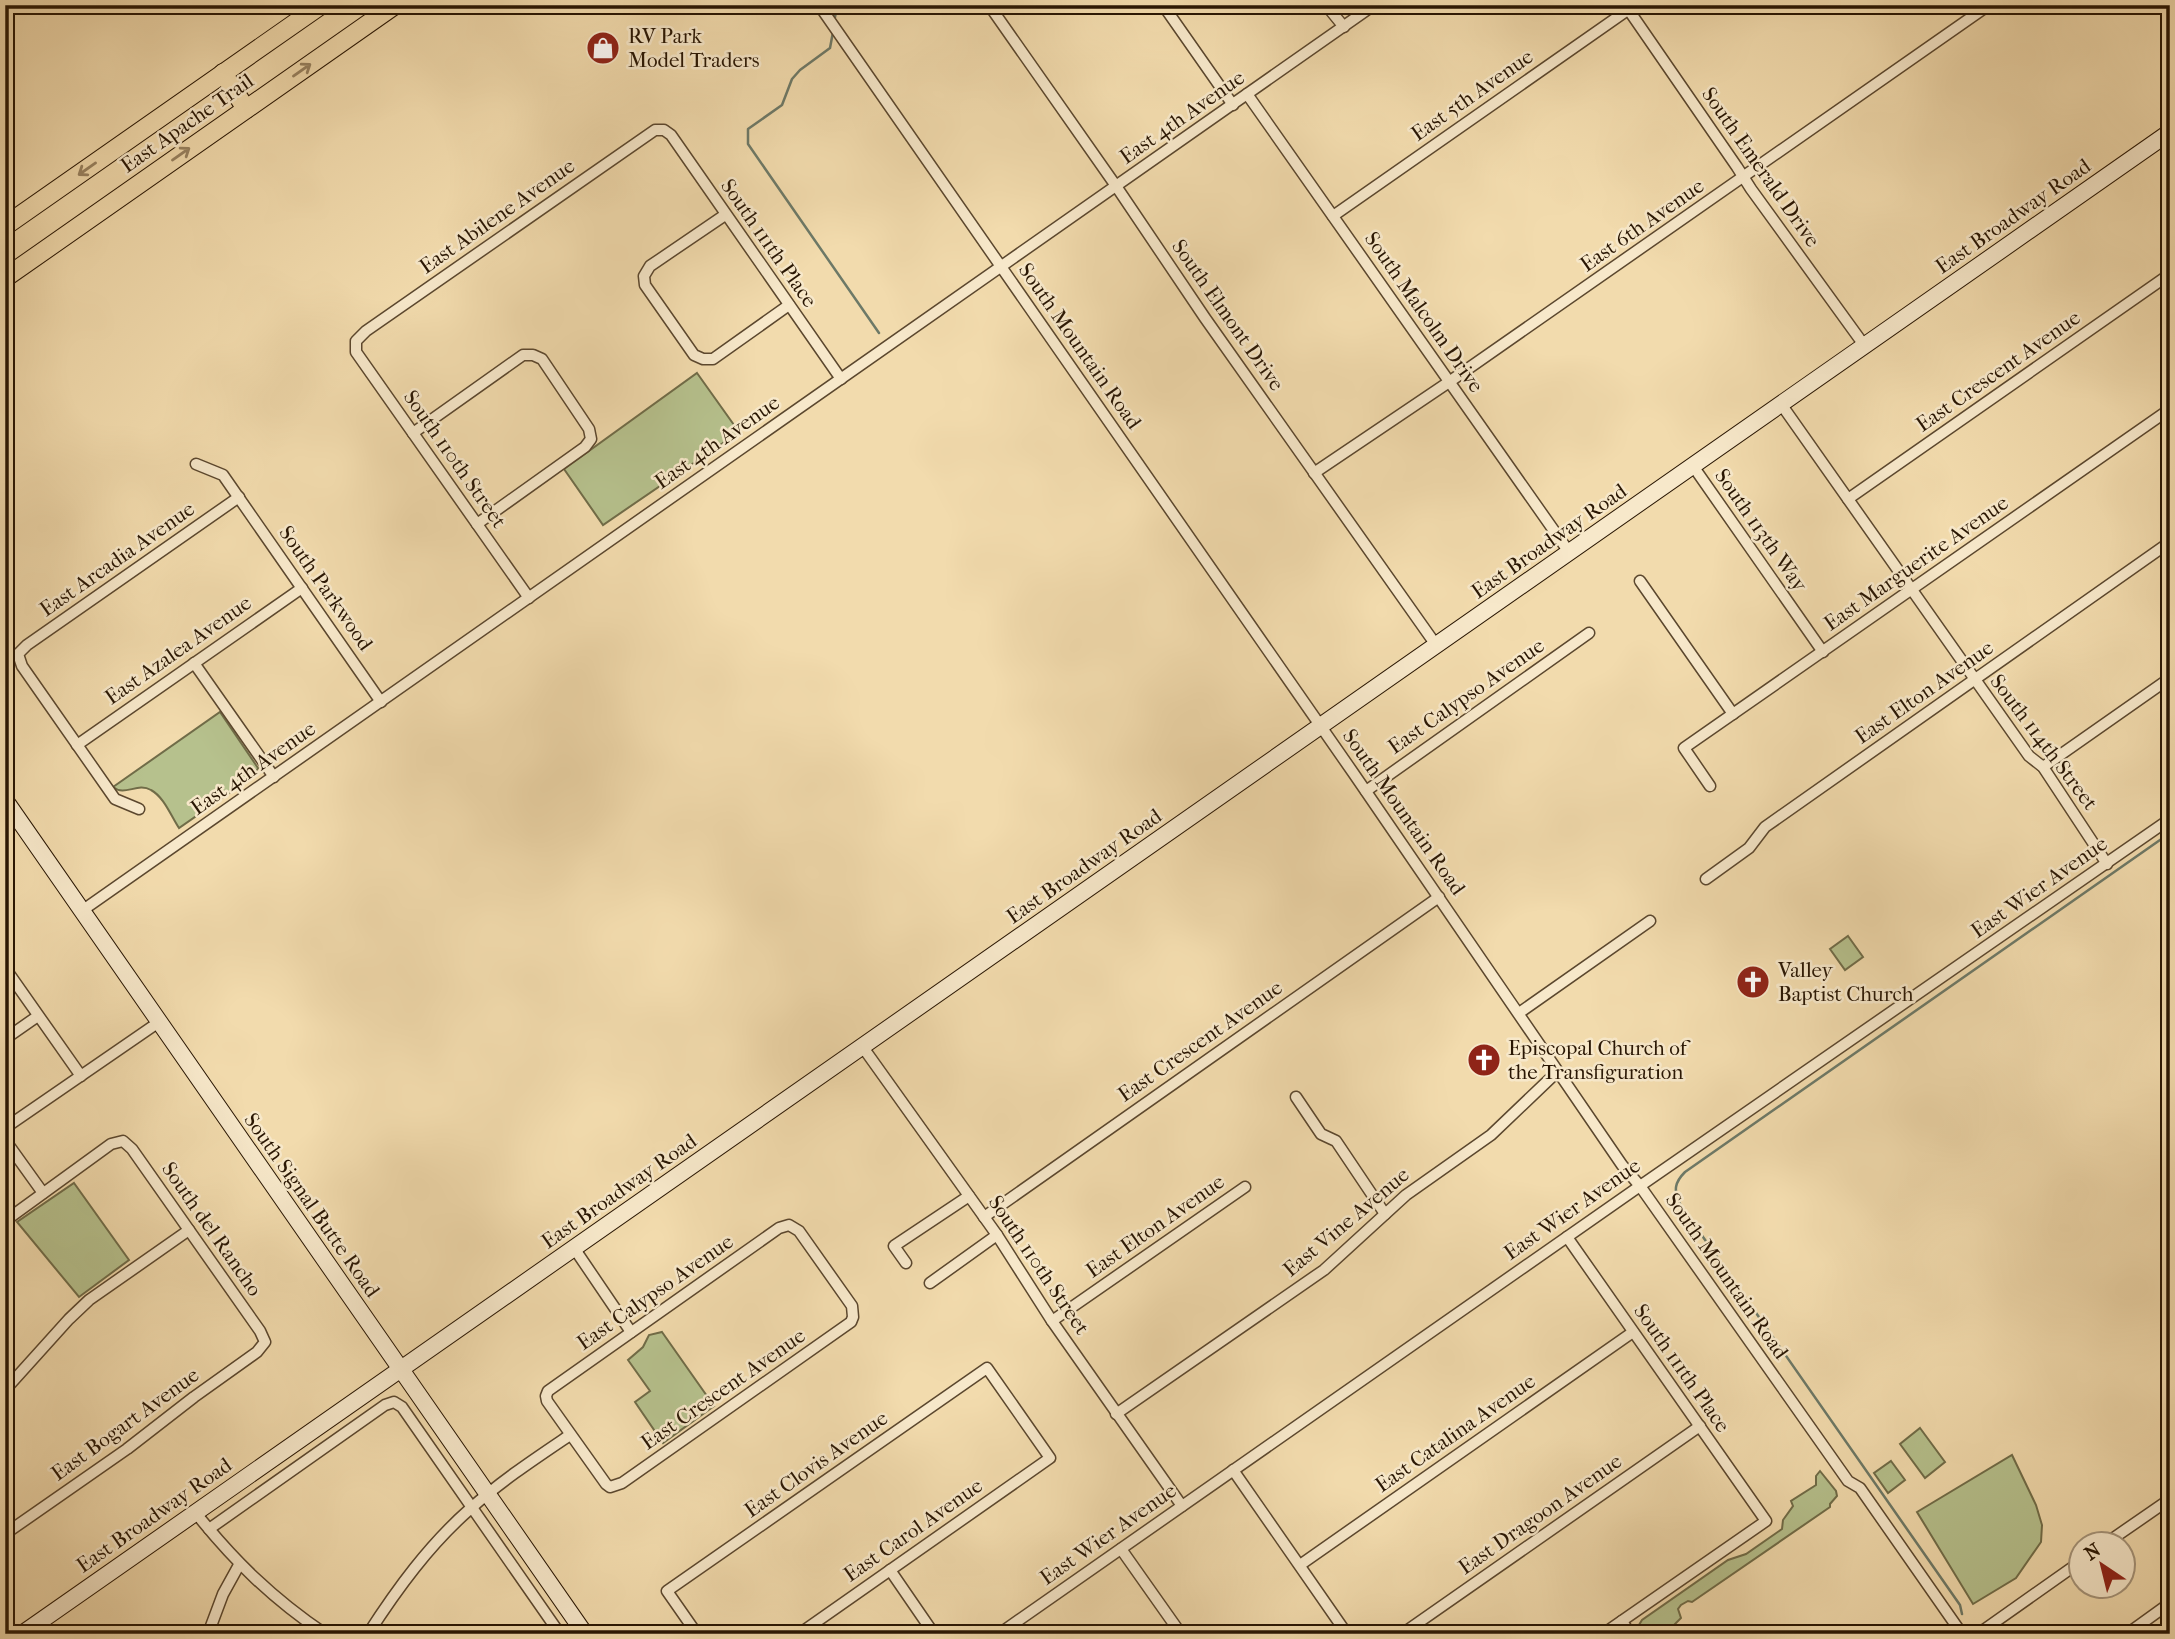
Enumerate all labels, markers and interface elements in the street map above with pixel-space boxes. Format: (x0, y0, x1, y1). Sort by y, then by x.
place label: RV Park Model Traders (628, 24, 760, 72)
shop icon: RV Park Model Traders (584, 29, 622, 67)
street label: East 5th Avenue (1407, 44, 1537, 146)
one-way arrow (292, 63, 311, 77)
street label: East 4th Avenue (1115, 65, 1249, 169)
street label: East Apache Trail (116, 68, 258, 178)
street label: South Emerald Drive (1697, 83, 1825, 251)
one-way arrow (171, 147, 190, 161)
street label: East Abilene Avenue (415, 153, 579, 279)
street label: East Broadway Road (1931, 153, 2096, 278)
one-way arrow (78, 162, 97, 176)
street label: South 111th Place (716, 174, 822, 312)
street label: East 6th Avenue (1576, 174, 1708, 276)
street label: South Malcolm Drive (1360, 227, 1488, 397)
street label: South Elmont Drive (1167, 235, 1289, 395)
street label: South Mountain Road (1014, 258, 1147, 434)
street label: East Crescent Avenue (1911, 305, 2085, 437)
street label: South 110th Street (399, 386, 512, 533)
street label: East 4th Avenue (650, 390, 784, 494)
street label: South 113th Way (1710, 464, 1813, 597)
street label: East Broadway Road (1467, 478, 1632, 603)
street label: East Marguerite Avenue (1819, 490, 2013, 636)
street label: East Arcadia Avenue (35, 497, 199, 621)
street label: South Parkwood (274, 521, 378, 655)
street label: East Azalea Avenue (100, 591, 256, 709)
street label: East Calypso Avenue (1383, 633, 1549, 759)
street label: East Elton Avenue (1850, 635, 1998, 749)
street label: South 114th Street (1985, 669, 2103, 815)
street label: East 4th Avenue (186, 716, 320, 820)
street label: South Mountain Road (1338, 724, 1471, 900)
street label: East Broadway Road (1002, 803, 1167, 928)
street label: East Wier Avenue (1966, 831, 2112, 943)
place label: Valley Baptist Church (1777, 958, 1914, 1006)
church icon: Valley Baptist Church (1734, 963, 1772, 1001)
street label: East Crescent Avenue (1113, 975, 1287, 1107)
place label: Episcopal Church of the Transfiguration (1508, 1036, 1691, 1084)
church icon: Episcopal Church of the Transfiguration (1465, 1041, 1503, 1079)
street label: South Signal Butte Road (239, 1108, 385, 1302)
street label: East Broadway Road (537, 1128, 702, 1253)
street label: East Wier Avenue (1499, 1153, 1645, 1265)
street label: South del Rancho (157, 1157, 267, 1301)
street label: East Vine Avenue (1278, 1162, 1414, 1282)
street label: East Elton Avenue (1081, 1169, 1229, 1283)
street label: South Mountain Road (1661, 1188, 1794, 1364)
street label: South 110th Street (984, 1191, 1095, 1340)
street label: East Calypso Avenue (572, 1229, 738, 1355)
street label: South 111th Place (1629, 1299, 1735, 1437)
street label: East Crescent Avenue (636, 1323, 810, 1455)
street label: East Bogart Avenue (47, 1362, 203, 1486)
street label: East Catalina Avenue (1370, 1369, 1540, 1497)
street label: East Clovis Avenue (740, 1406, 892, 1522)
street label: East Dragoon Avenue (1454, 1449, 1626, 1579)
street label: East Broadway Road (72, 1452, 237, 1577)
street label: East Carol Avenue (839, 1473, 987, 1587)
street label: East Wier Avenue (1035, 1478, 1181, 1590)
north arrow (2066, 1530, 2136, 1600)
text: N (2081, 1538, 2106, 1565)

